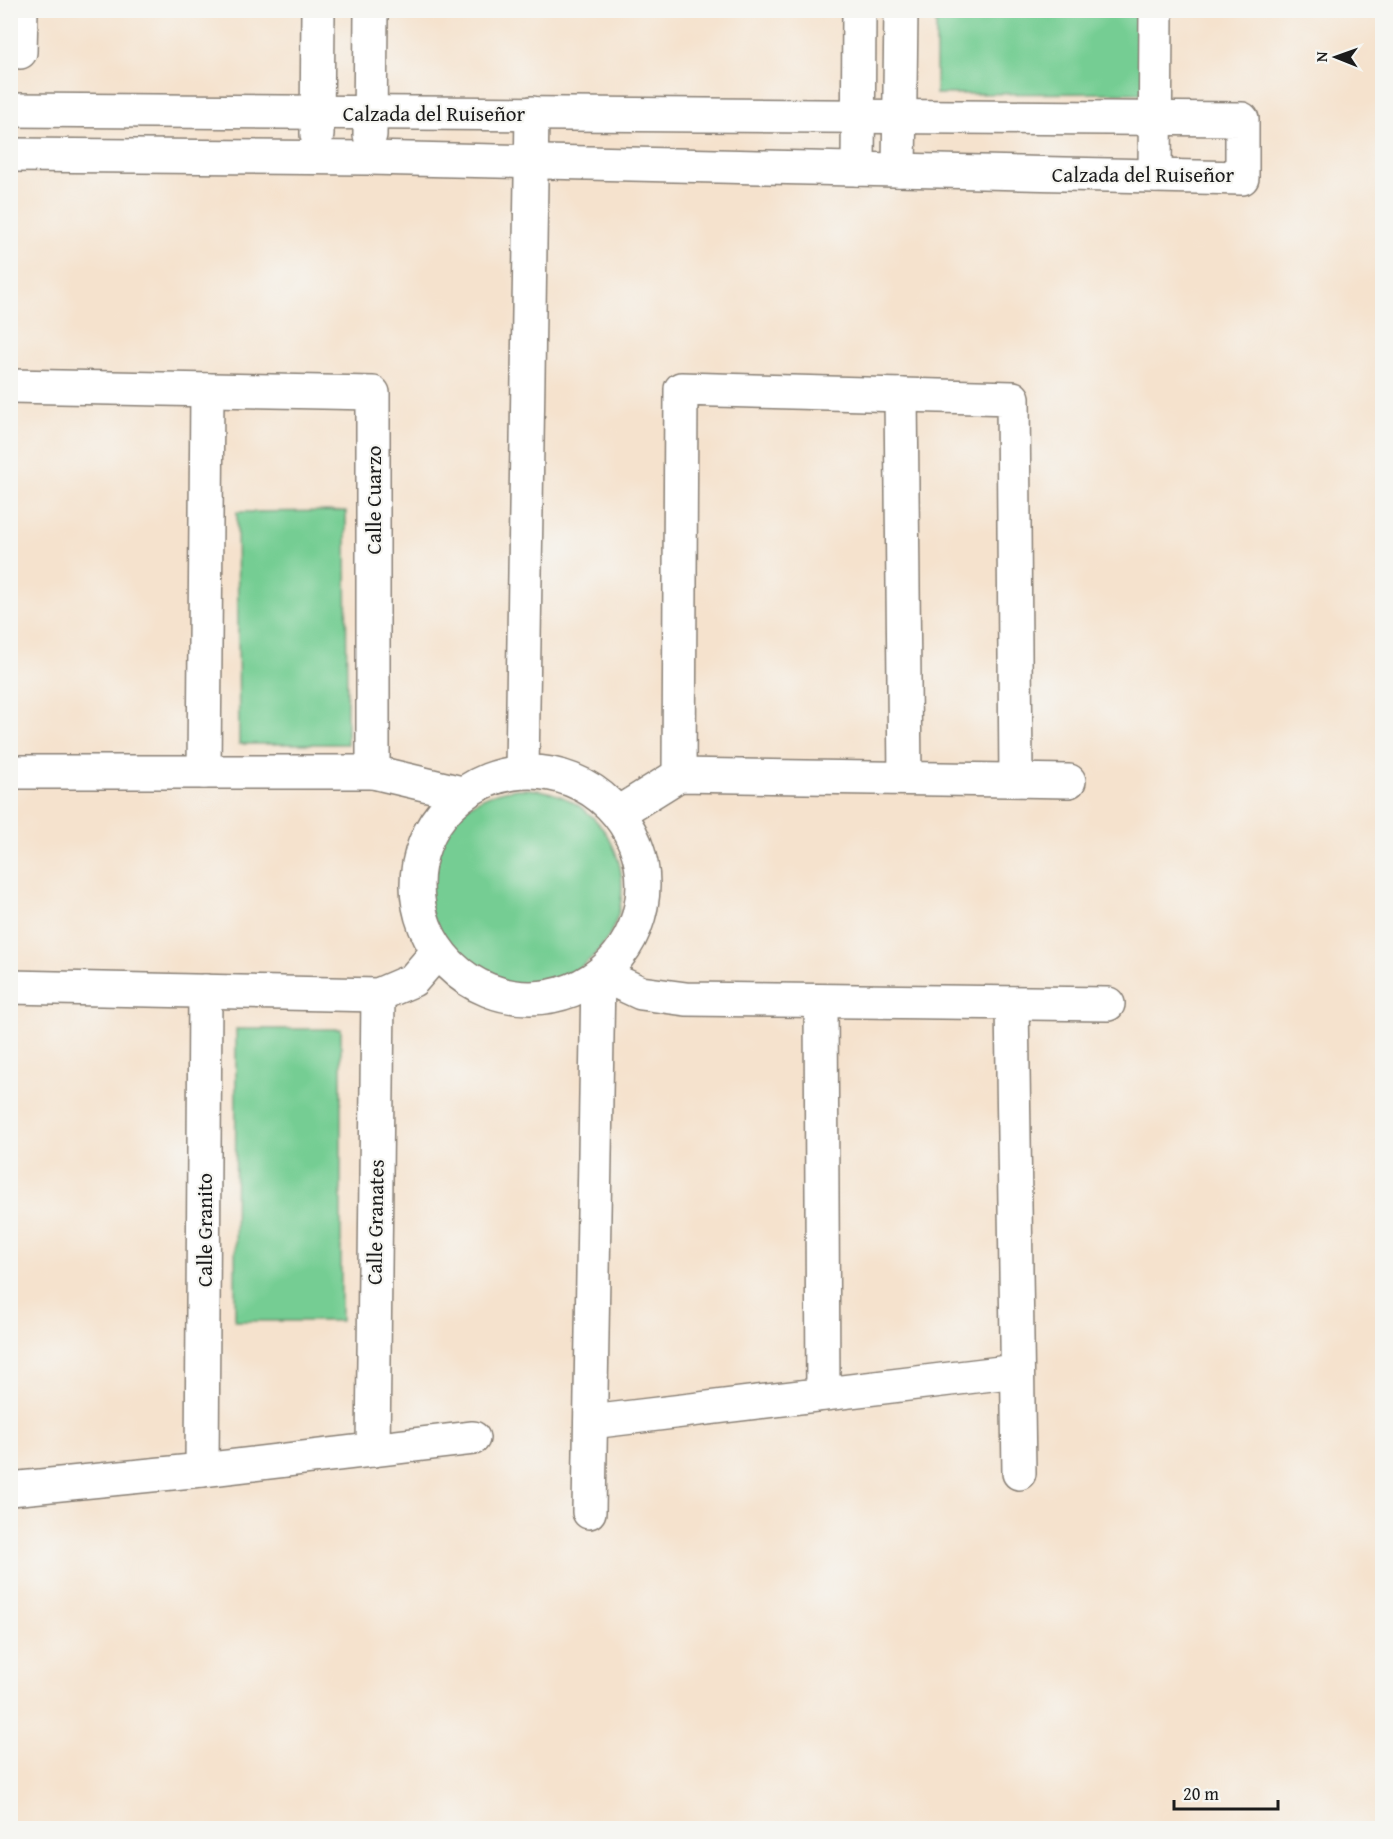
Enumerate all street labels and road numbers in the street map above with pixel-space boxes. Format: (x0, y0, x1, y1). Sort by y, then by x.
street label: Calzada del Ruiseñor (343, 98, 526, 129)
street label: Calzada del Ruiseñor (1052, 159, 1235, 190)
street label: Calle Cuarzo (358, 446, 389, 554)
street label: Calle Granates (358, 1159, 392, 1285)
street label: Calle Granito (189, 1173, 220, 1287)

